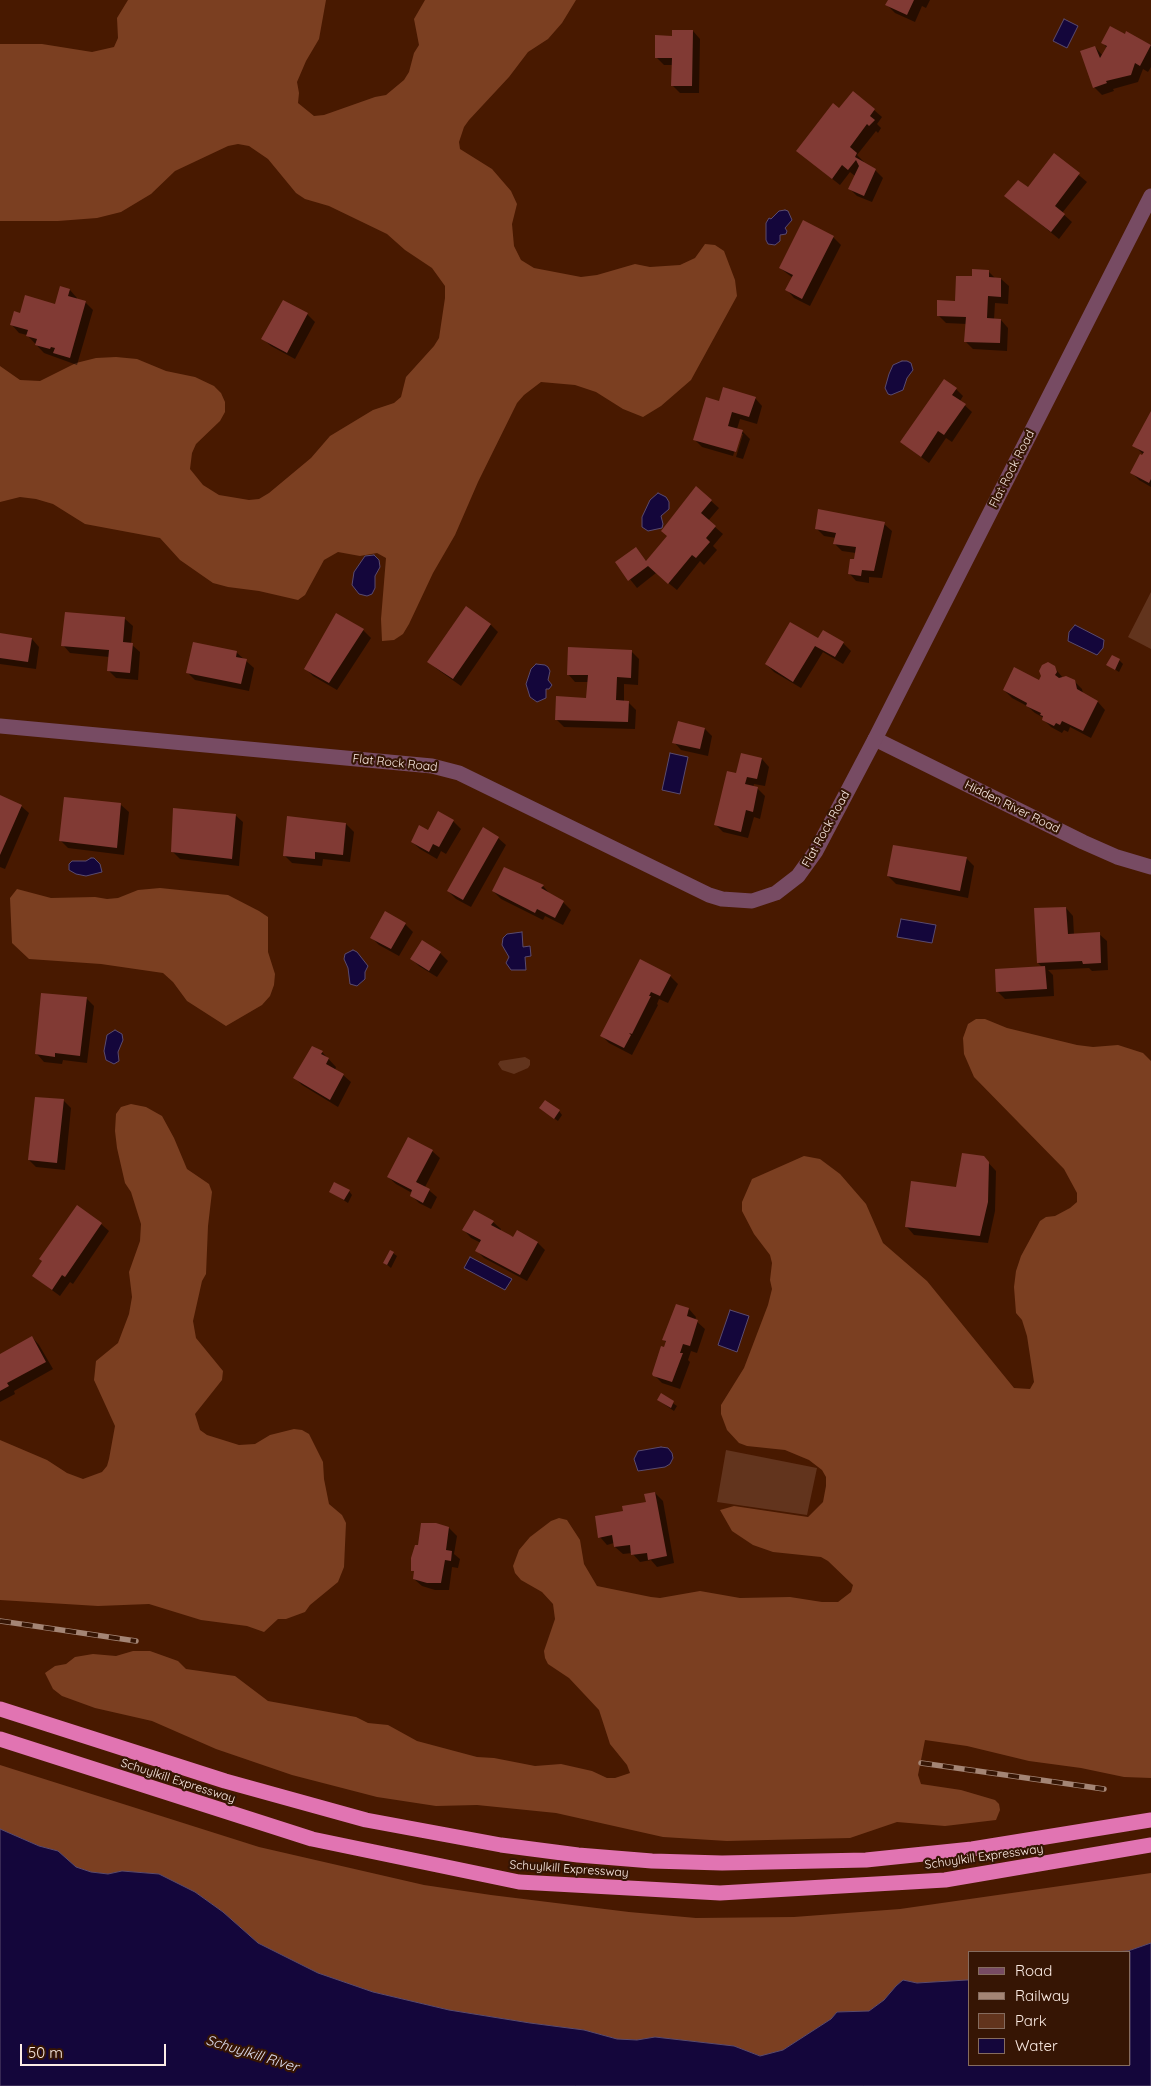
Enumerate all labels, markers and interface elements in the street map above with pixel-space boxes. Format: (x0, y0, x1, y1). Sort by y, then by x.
street label: Flat Rock Road (986, 428, 1038, 510)
street label: Flat Rock Road (352, 751, 438, 775)
street label: Hidden River Road (962, 778, 1062, 836)
street label: Flat Rock Road (799, 788, 853, 870)
street label: Schuylkill Expressway (119, 1756, 237, 1806)
street label: Schuylkill Expressway (924, 1842, 1044, 1872)
street label: Schuylkill Expressway (509, 1858, 629, 1880)
legend (968, 1951, 1131, 2066)
text: Road (1015, 1961, 1052, 1980)
text: Railway (1015, 1986, 1070, 2005)
text: Park (1015, 2011, 1047, 2030)
water label: Schuylkill River (204, 2032, 300, 2076)
scale bar (22, 2034, 169, 2066)
text: Water (1015, 2036, 1058, 2055)
text: 50 m (28, 2043, 63, 2062)

